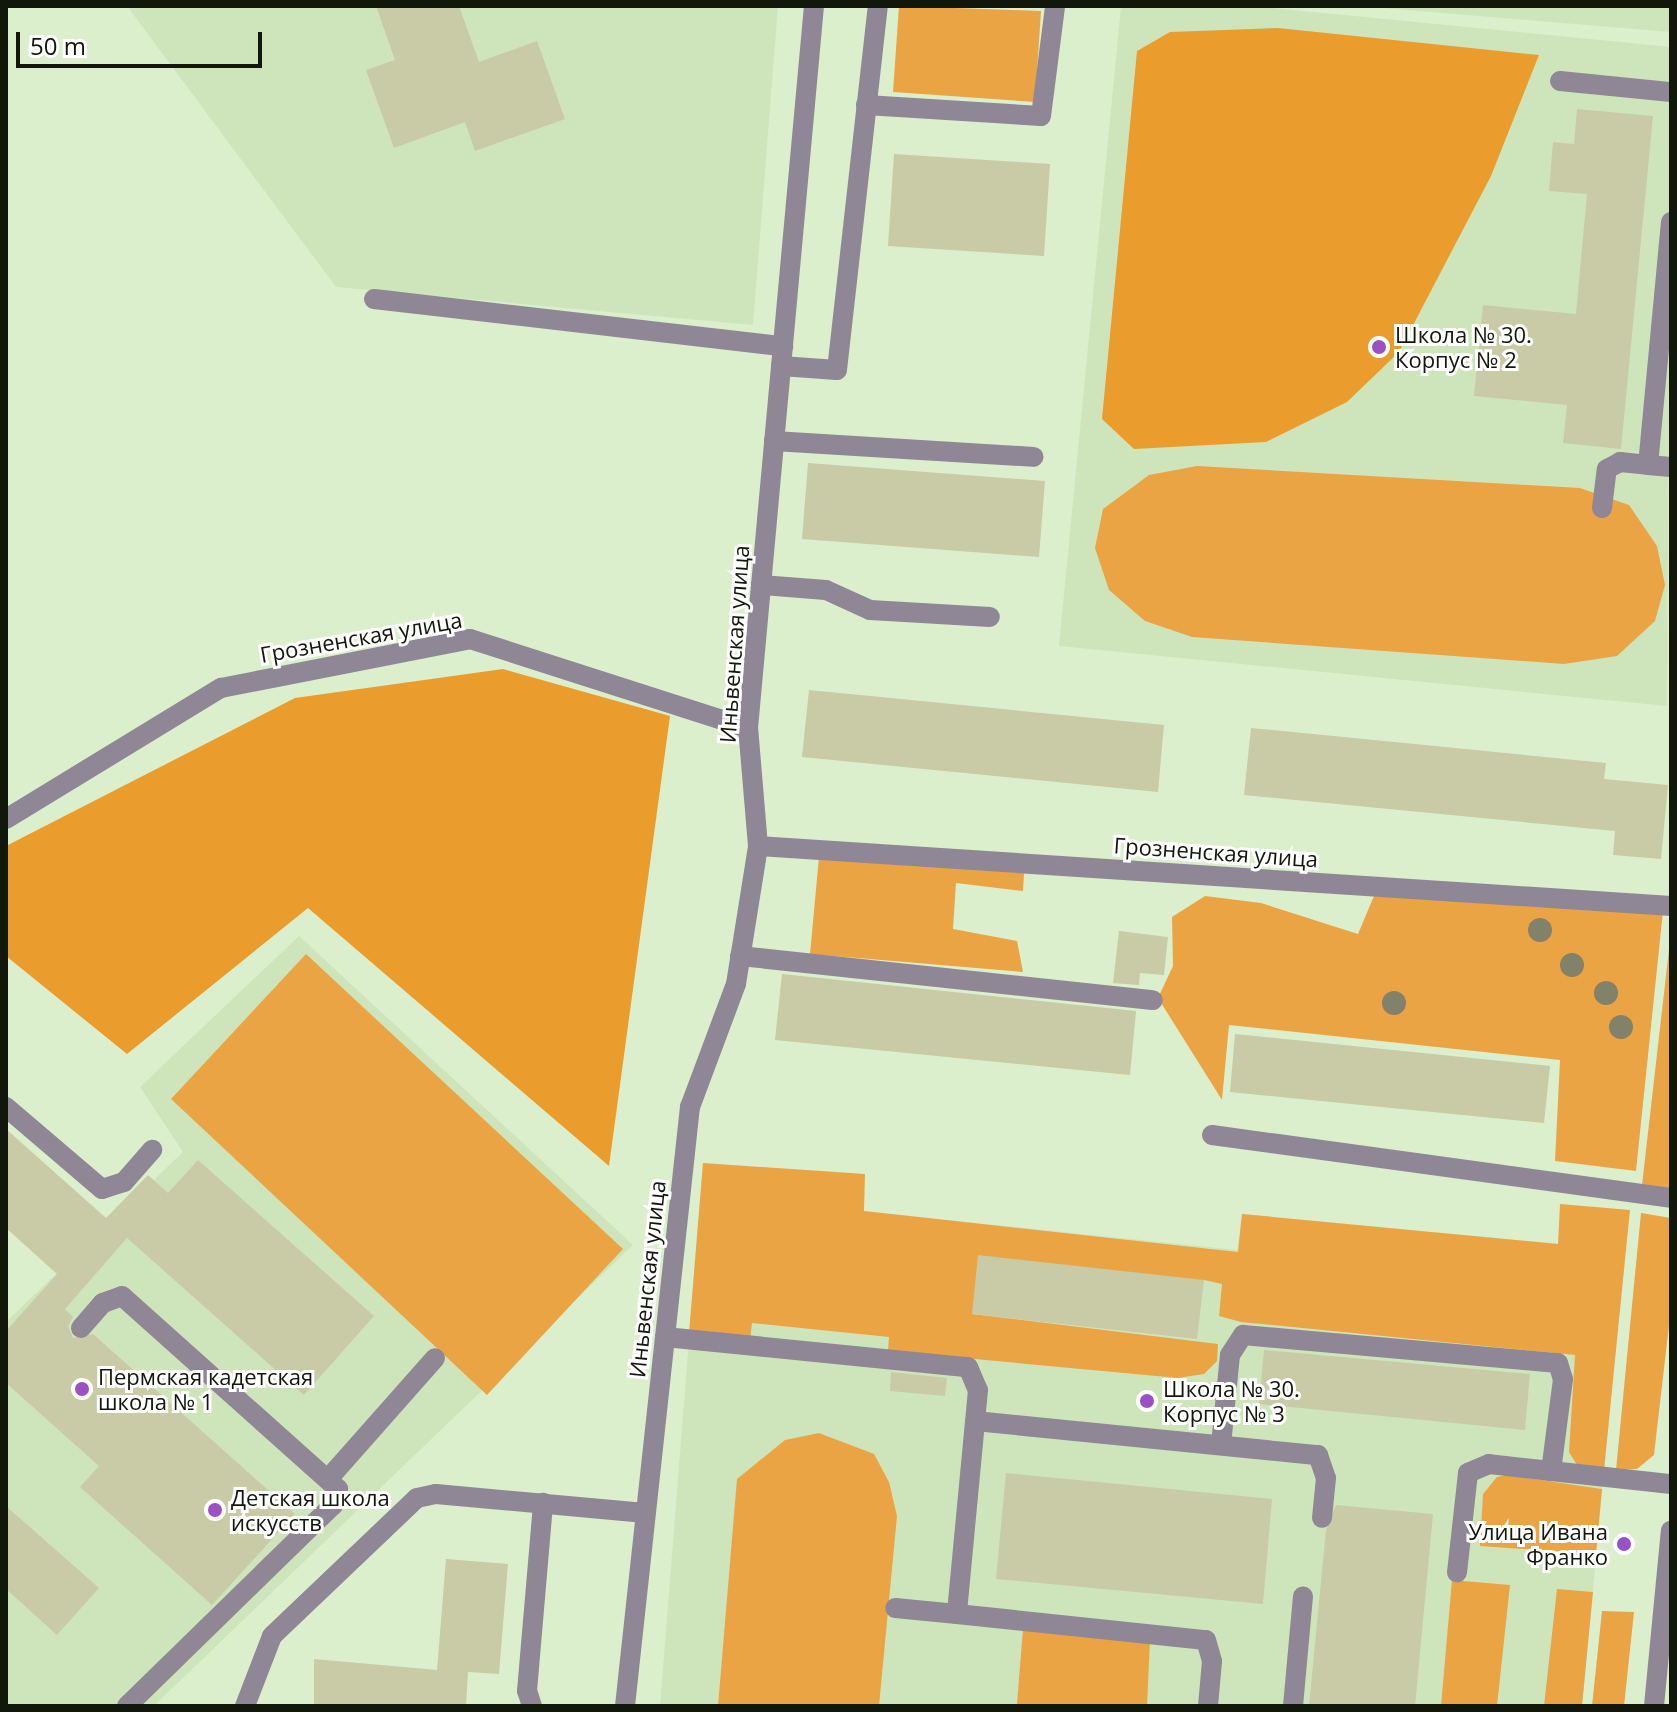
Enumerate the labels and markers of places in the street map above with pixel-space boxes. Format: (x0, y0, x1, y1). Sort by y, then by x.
place label: Школа № 30. Корпус № 2 (1395, 321, 1532, 372)
marker: Школа № 30. Корпус № 2 (1370, 338, 1388, 356)
place label: Пермская кадетская школа № 1 (98, 1363, 313, 1414)
place label: Школа № 30. Корпус № 3 (1163, 1375, 1300, 1426)
marker: Пермская кадетская школа № 1 (73, 1380, 91, 1398)
marker: Школа № 30. Корпус № 3 (1138, 1392, 1156, 1410)
place label: Детская школа искусств (231, 1484, 390, 1536)
marker: Детская школа искусств (206, 1501, 224, 1519)
place label: Улица Ивана Франко (1468, 1518, 1608, 1570)
marker: Улица Ивана Франко (1615, 1535, 1633, 1553)

